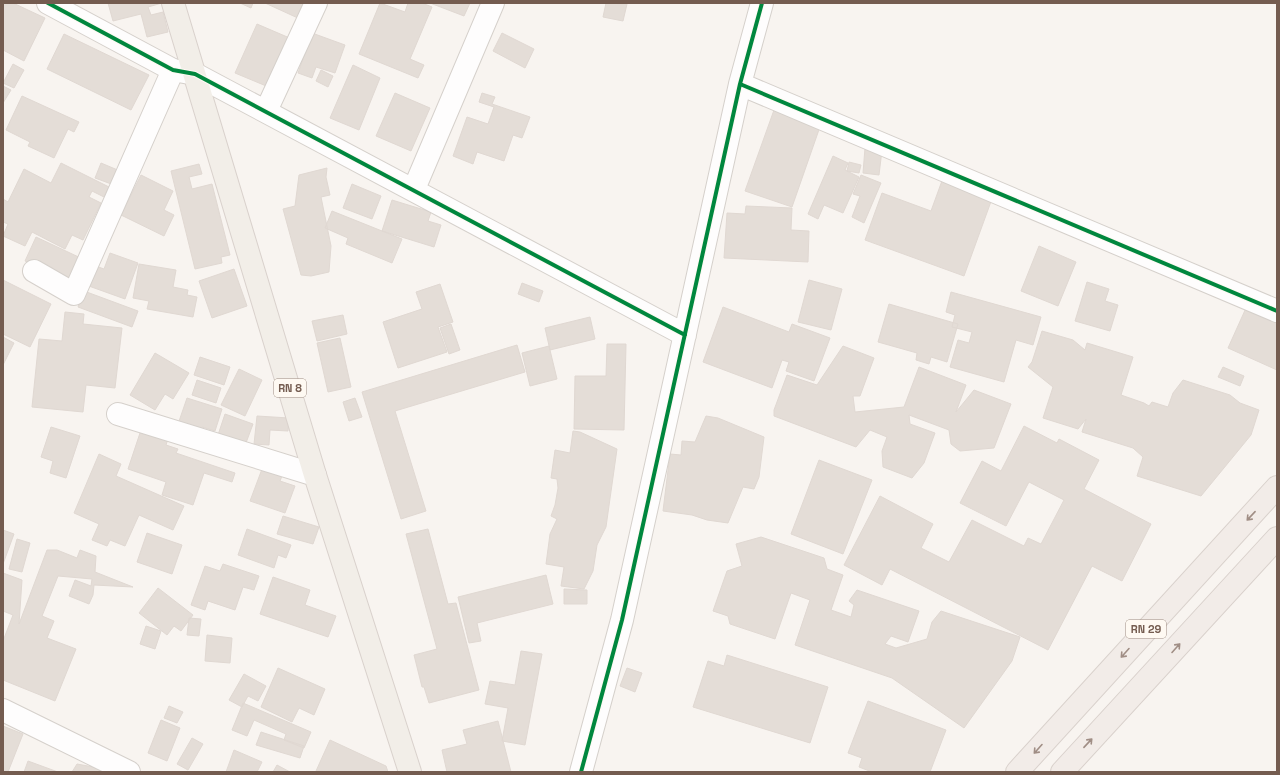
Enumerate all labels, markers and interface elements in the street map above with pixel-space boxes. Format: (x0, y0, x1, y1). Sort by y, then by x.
road number: RN 8 (274, 379, 306, 397)
one-way arrow (1246, 510, 1255, 521)
road number: RN 29 (1126, 620, 1166, 638)
one-way arrow (1172, 642, 1181, 653)
one-way arrow (1121, 647, 1130, 657)
one-way arrow (1084, 738, 1093, 748)
one-way arrow (1033, 744, 1042, 754)

